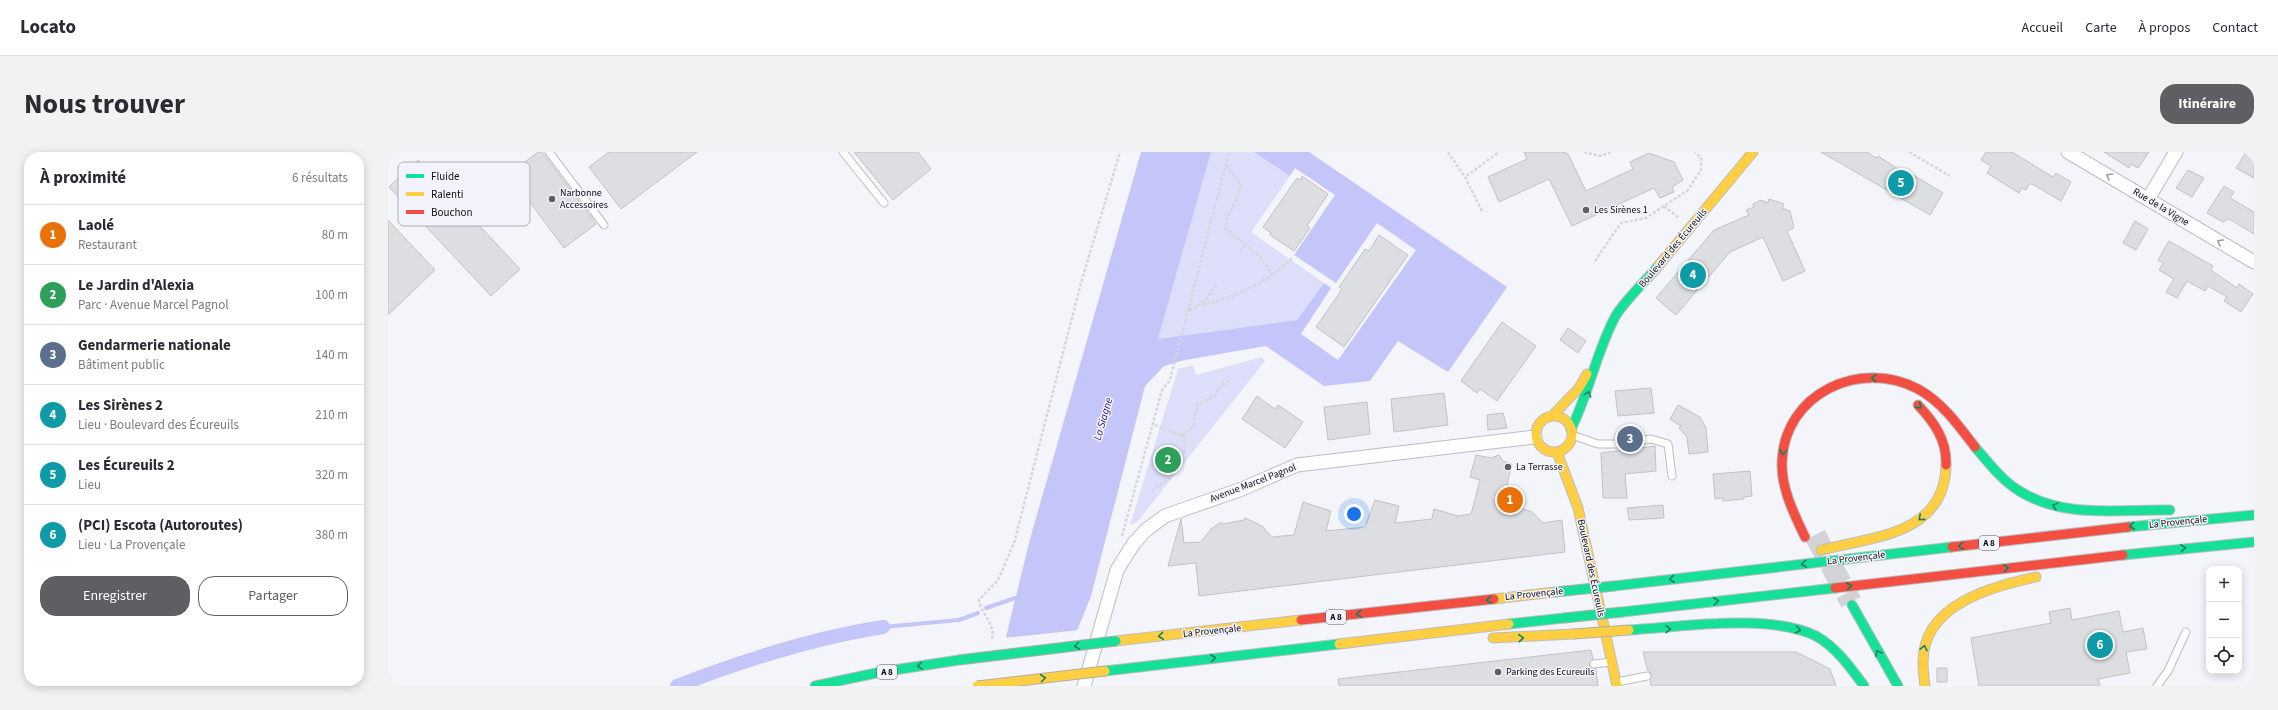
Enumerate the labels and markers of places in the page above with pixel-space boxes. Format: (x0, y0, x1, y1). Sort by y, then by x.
pin: 5 (1888, 168, 1914, 198)
place label: Narbonne Accessoires (560, 186, 608, 212)
marker: Narbonne Accessoires (547, 194, 557, 204)
place label: Les Sirènes 1 (1594, 203, 1648, 217)
marker: Les Sirènes 1 (1581, 205, 1591, 215)
pin: 4 (1680, 260, 1706, 290)
pin: 3 (1617, 424, 1643, 454)
pin: 2 (1155, 445, 1181, 475)
place label: La Terrasse (1516, 460, 1563, 474)
marker: La Terrasse (1503, 462, 1513, 472)
pin: 1 (1497, 485, 1523, 515)
pin: 6 (2087, 630, 2113, 660)
place label: Parking des Ecureuils (1506, 665, 1595, 679)
marker: Parking des Ecureuils (1493, 667, 1503, 677)

